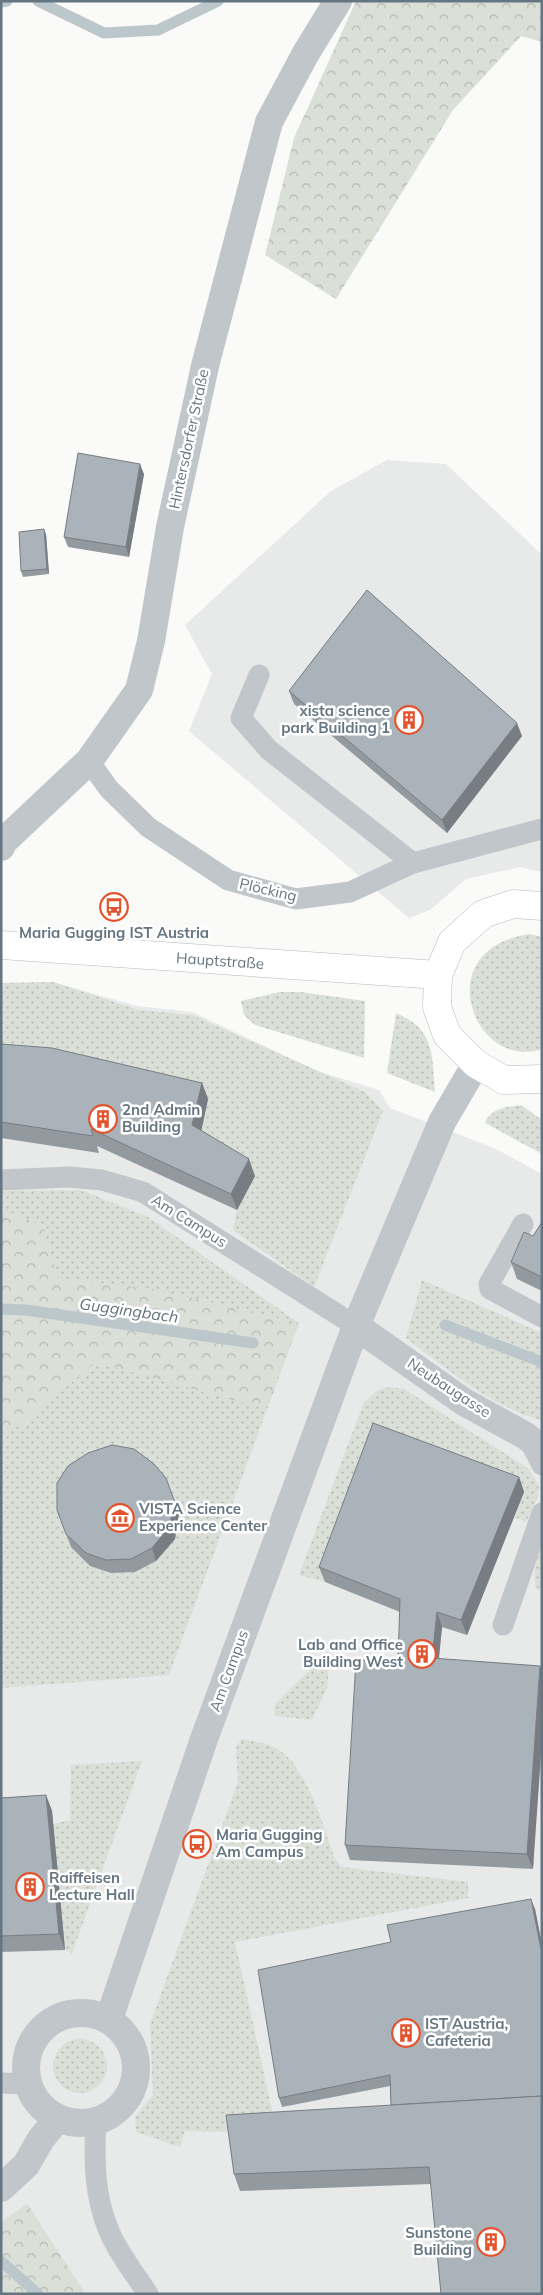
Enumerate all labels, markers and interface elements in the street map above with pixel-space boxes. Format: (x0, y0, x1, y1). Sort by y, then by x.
street label: Hintersdorfer Straße (164, 367, 213, 511)
place label: xista science park Building 1 (281, 701, 390, 737)
building icon: xista science park Building 1 (394, 705, 424, 735)
street label: Plöcking (237, 874, 299, 905)
bus stop icon: Maria Gugging IST Austria (99, 892, 129, 922)
place label: Maria Gugging IST Austria (19, 923, 209, 942)
street label: Hauptstraße (175, 948, 265, 973)
place label: 2nd Admin Building (122, 1100, 200, 1136)
building icon: 2nd Admin Building (88, 1104, 118, 1134)
street label: Am Campus (148, 1190, 231, 1251)
water label: Guggingbach (78, 1293, 180, 1327)
street label: Neubaugasse (404, 1354, 495, 1422)
place label: VISTA Science Experience Center (138, 1499, 267, 1535)
museum icon: VISTA Science Experience Center (105, 1503, 135, 1533)
street label: Am Campus (205, 1627, 252, 1714)
place label: Lab and Office Building West (298, 1635, 403, 1671)
building icon: Lab and Office Building West (407, 1639, 437, 1669)
place label: Maria Gugging Am Campus (216, 1825, 323, 1861)
bus stop icon: Maria Gugging Am Campus (182, 1829, 212, 1859)
place label: Raiffeisen Lecture Hall (49, 1868, 135, 1904)
building icon: Raiffeisen Lecture Hall (15, 1872, 45, 1902)
place label: IST Austria, Cafeteria (425, 2014, 508, 2050)
building icon: IST Austria, Cafeteria (391, 2018, 421, 2048)
place label: Sunstone Building (405, 2223, 472, 2259)
building icon: Sunstone Building (476, 2227, 506, 2257)

